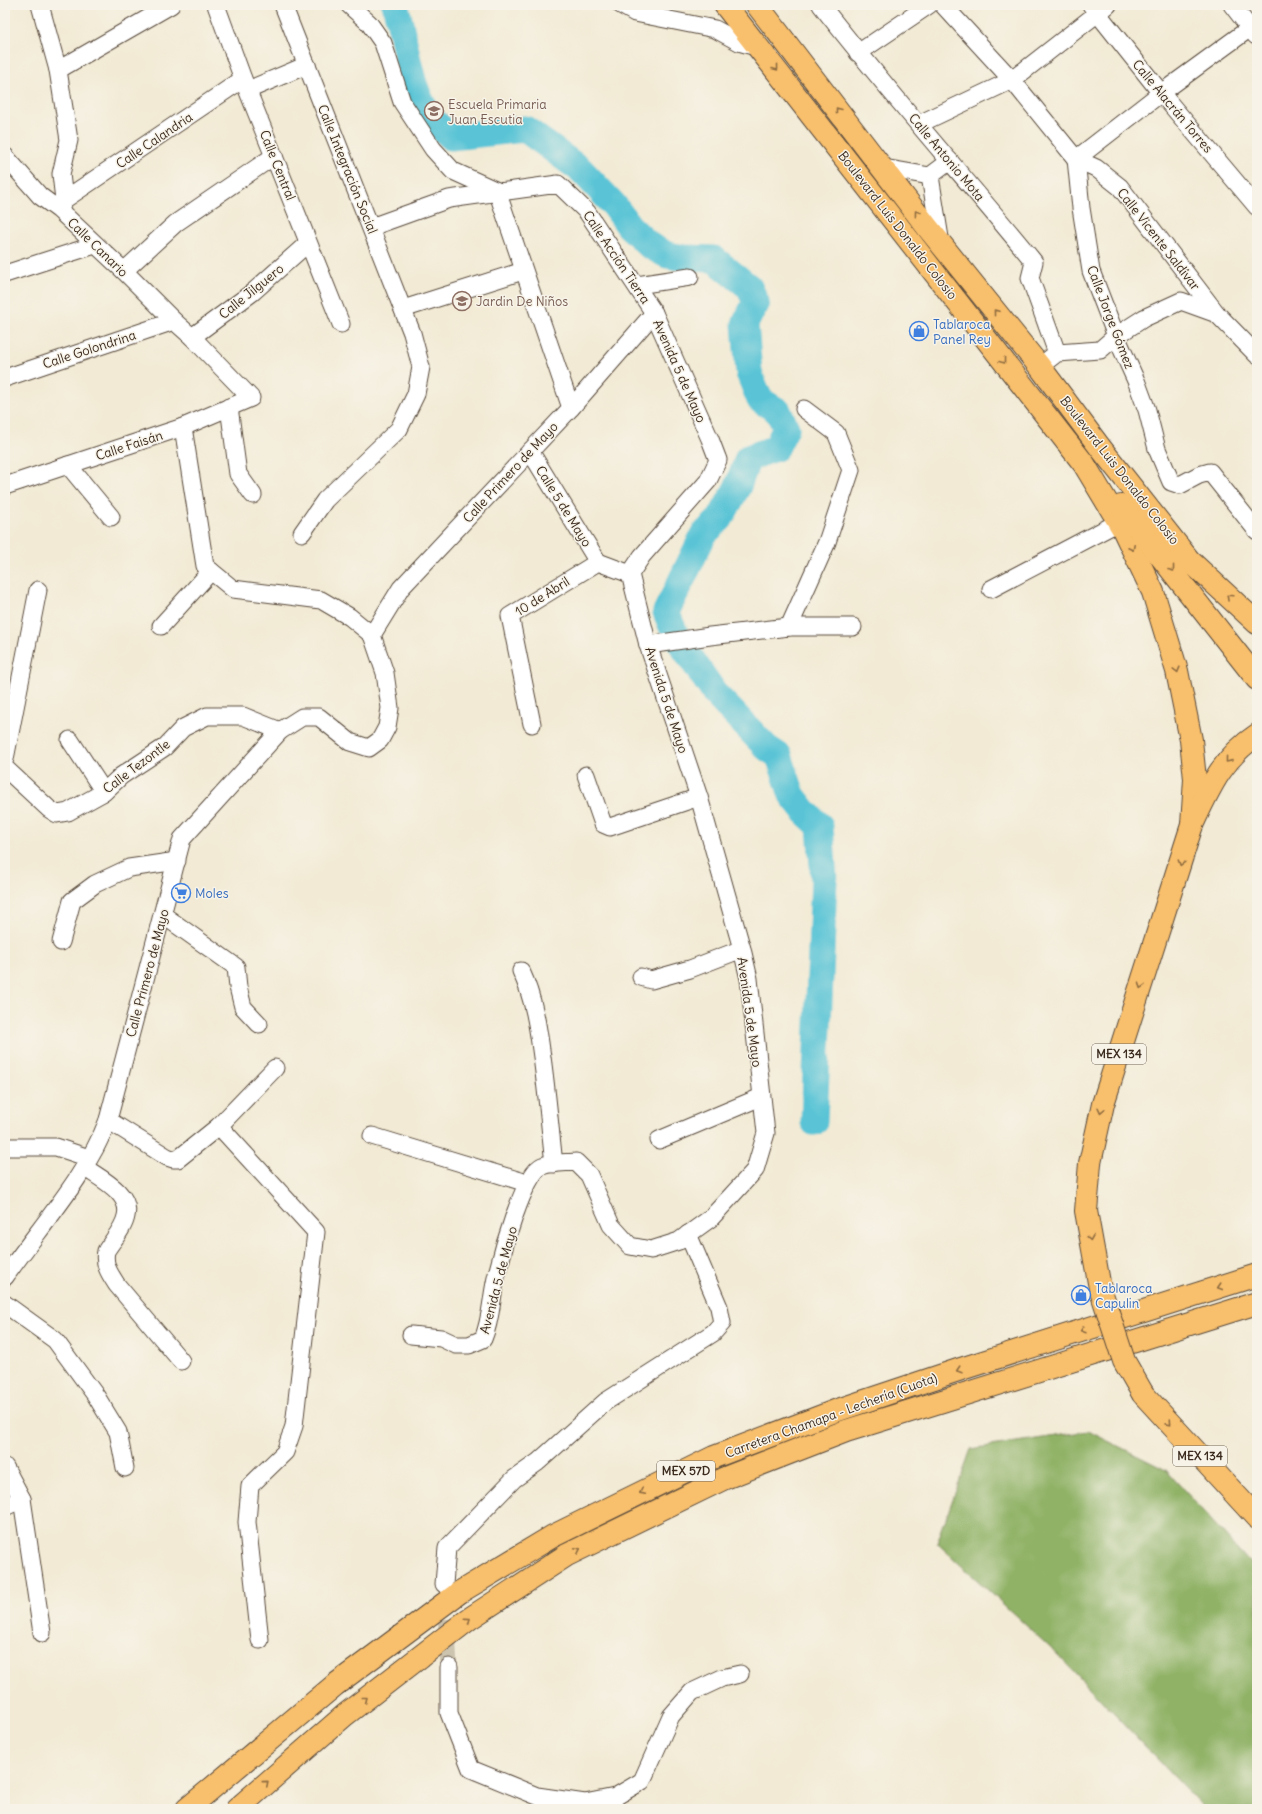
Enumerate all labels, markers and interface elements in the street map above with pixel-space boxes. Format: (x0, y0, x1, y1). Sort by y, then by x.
street label: Calle Alacrán Torres (1129, 56, 1217, 157)
one-way arrow (771, 64, 778, 71)
place label: Escuela Primaria Juan Escutia (448, 96, 547, 128)
school or university icon: Escuela Primaria Juan Escutia (423, 100, 445, 122)
street label: Calle Integración Social (314, 102, 381, 236)
one-way arrow (836, 108, 843, 115)
street label: Calle Calandria (113, 109, 196, 172)
street label: Calle Antonio Mota (905, 110, 988, 205)
street label: Calle Central (256, 128, 299, 203)
street label: Boulevard Luis Donaldo Colosio (834, 148, 961, 303)
street label: Calle Vicente Saldívar (1113, 185, 1204, 294)
street label: Calle Acción Tierra (579, 207, 654, 307)
one-way arrow (915, 211, 922, 218)
street label: Calle Canario (64, 214, 132, 281)
street label: Calle Jilguero (215, 260, 287, 323)
street label: Calle Jorge Gómez (1083, 263, 1138, 371)
school or university icon: Jardin De Niños (451, 290, 473, 312)
place label: Jardin De Niños (476, 293, 568, 310)
one-way arrow (994, 310, 1001, 317)
place label: Tablaroca Panel Rey (933, 316, 991, 348)
street label: Avenida 5 de Mayo (649, 317, 710, 425)
shop icon: Tablaroca Panel Rey (908, 320, 930, 342)
street label: Calle Golondrina (40, 326, 138, 373)
one-way arrow (999, 356, 1006, 363)
street label: Boulevard Luis Donaldo Colosio (1056, 393, 1183, 548)
street label: Calle Primero de Mayo (459, 418, 562, 526)
street label: Calle Faisán (93, 426, 165, 464)
street label: Calle 5 de Mayo (532, 463, 595, 550)
one-way arrow (1127, 544, 1135, 552)
one-way arrow (1167, 565, 1174, 572)
street label: 10 de Abril (512, 573, 573, 620)
one-way arrow (1226, 595, 1233, 602)
street label: Avenida 5 de Mayo (641, 645, 692, 756)
one-way arrow (1172, 667, 1180, 673)
street label: Calle Tezontle (99, 736, 173, 797)
one-way arrow (1225, 756, 1232, 763)
one-way arrow (1177, 859, 1186, 866)
supermarket icon: Moles (170, 882, 192, 904)
place label: Moles (195, 885, 229, 902)
street label: Calle Primero de Mayo (122, 907, 173, 1039)
street label: Avenida 5 de Mayo (733, 956, 766, 1068)
one-way arrow (1137, 983, 1146, 990)
road number: MEX 134 (1092, 1044, 1146, 1064)
one-way arrow (1098, 1107, 1106, 1113)
street label: Avenida 5 de Mayo (476, 1224, 521, 1336)
one-way arrow (1085, 1235, 1094, 1241)
place label: Tablaroca Capulin (1095, 1280, 1152, 1312)
one-way arrow (1217, 1282, 1224, 1290)
shop icon: Tablaroca Capulin (1070, 1284, 1092, 1306)
one-way arrow (1079, 1325, 1086, 1334)
one-way arrow (955, 1365, 962, 1373)
street label: Carretera Chamapa - Lechería (Cuota) (723, 1369, 940, 1462)
one-way arrow (1165, 1418, 1172, 1425)
road number: MEX 134 (1173, 1446, 1227, 1466)
road number: MEX 57D (657, 1461, 715, 1481)
one-way arrow (639, 1488, 646, 1495)
one-way arrow (574, 1547, 581, 1555)
one-way arrow (464, 1618, 471, 1625)
one-way arrow (361, 1697, 368, 1704)
one-way arrow (262, 1781, 269, 1788)

